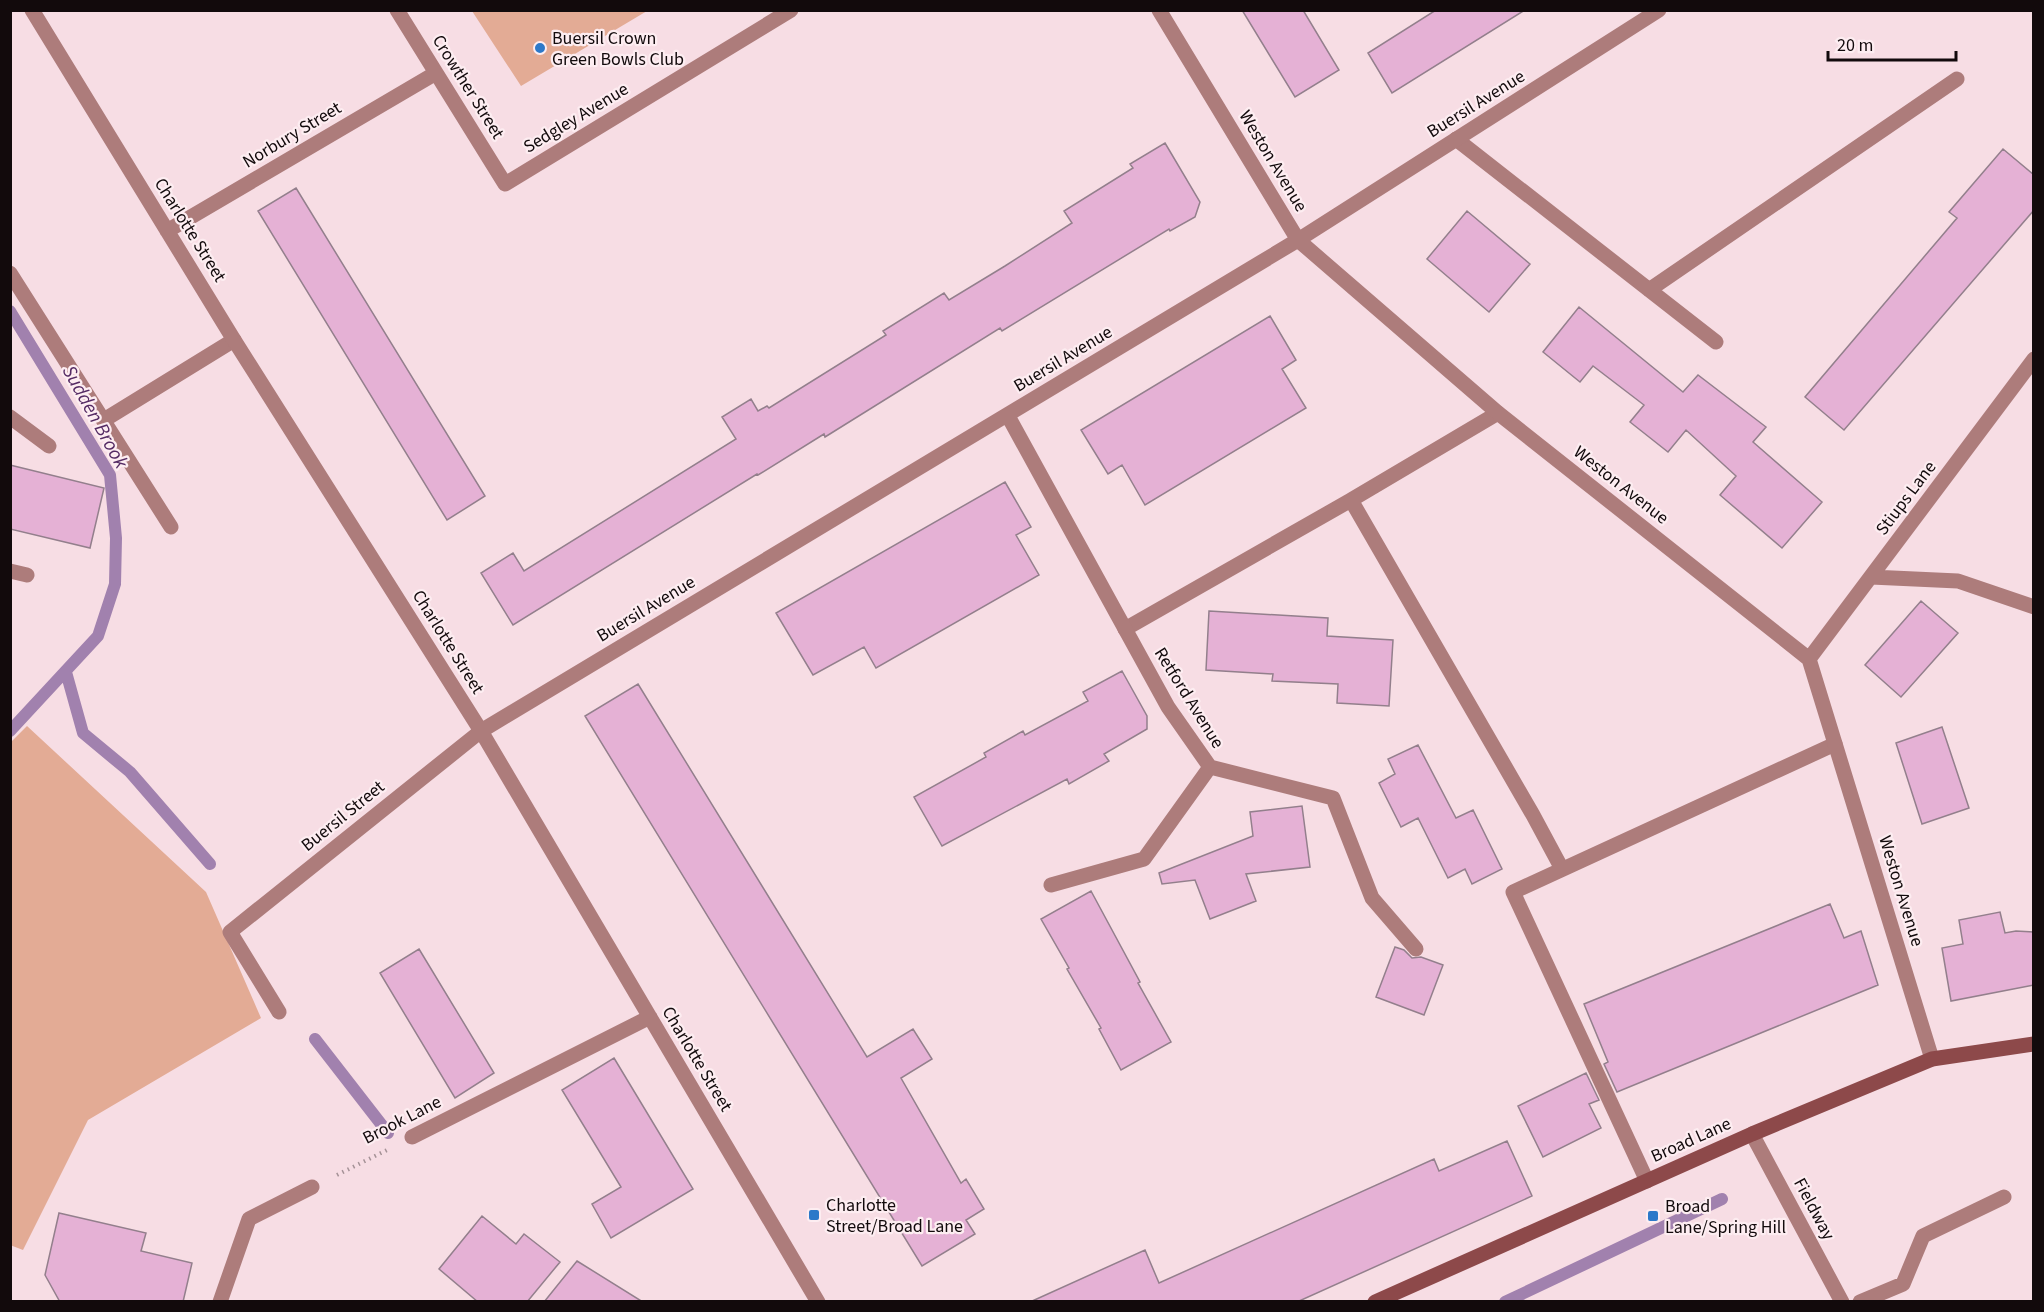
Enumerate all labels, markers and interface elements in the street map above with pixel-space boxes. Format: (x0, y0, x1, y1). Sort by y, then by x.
scale bar (1828, 24, 1956, 62)
place label: Buersil Crown Green Bowls Club (552, 26, 684, 72)
street label: Crowther Street (426, 30, 510, 144)
text: 20 m (1837, 33, 1873, 58)
marker: Buersil Crown Green Bowls Club (533, 41, 547, 55)
street label: Buersil Avenue (1422, 64, 1530, 144)
street label: Sedgley Avenue (519, 77, 633, 159)
street label: Norbury Street (238, 96, 346, 174)
street label: Weston Avenue (1233, 105, 1313, 217)
street label: Charlotte Street (148, 173, 232, 287)
street label: Buersil Avenue (1009, 320, 1117, 398)
water label: Sudden Brook (55, 360, 135, 474)
street label: Weston Avenue (1568, 440, 1674, 530)
street label: Stiups Lane (1870, 456, 1942, 540)
street label: Buersil Avenue (592, 570, 700, 648)
street label: Charlotte Street (406, 585, 490, 699)
street label: Retford Avenue (1148, 643, 1230, 753)
street label: Buersil Street (296, 775, 390, 857)
street label: Weston Avenue (1872, 832, 1930, 950)
street label: Charlotte Street (656, 1002, 738, 1116)
street label: Brook Lane (358, 1089, 446, 1150)
street label: Broad Lane (1647, 1111, 1735, 1169)
street label: Fieldway (1787, 1174, 1841, 1245)
place label: Charlotte Street/Broad Lane (826, 1193, 963, 1239)
place label: Broad Lane/Spring Hill (1665, 1194, 1786, 1240)
marker: Charlotte Street/Broad Lane (807, 1208, 821, 1222)
marker: Broad Lane/Spring Hill (1646, 1209, 1660, 1223)

